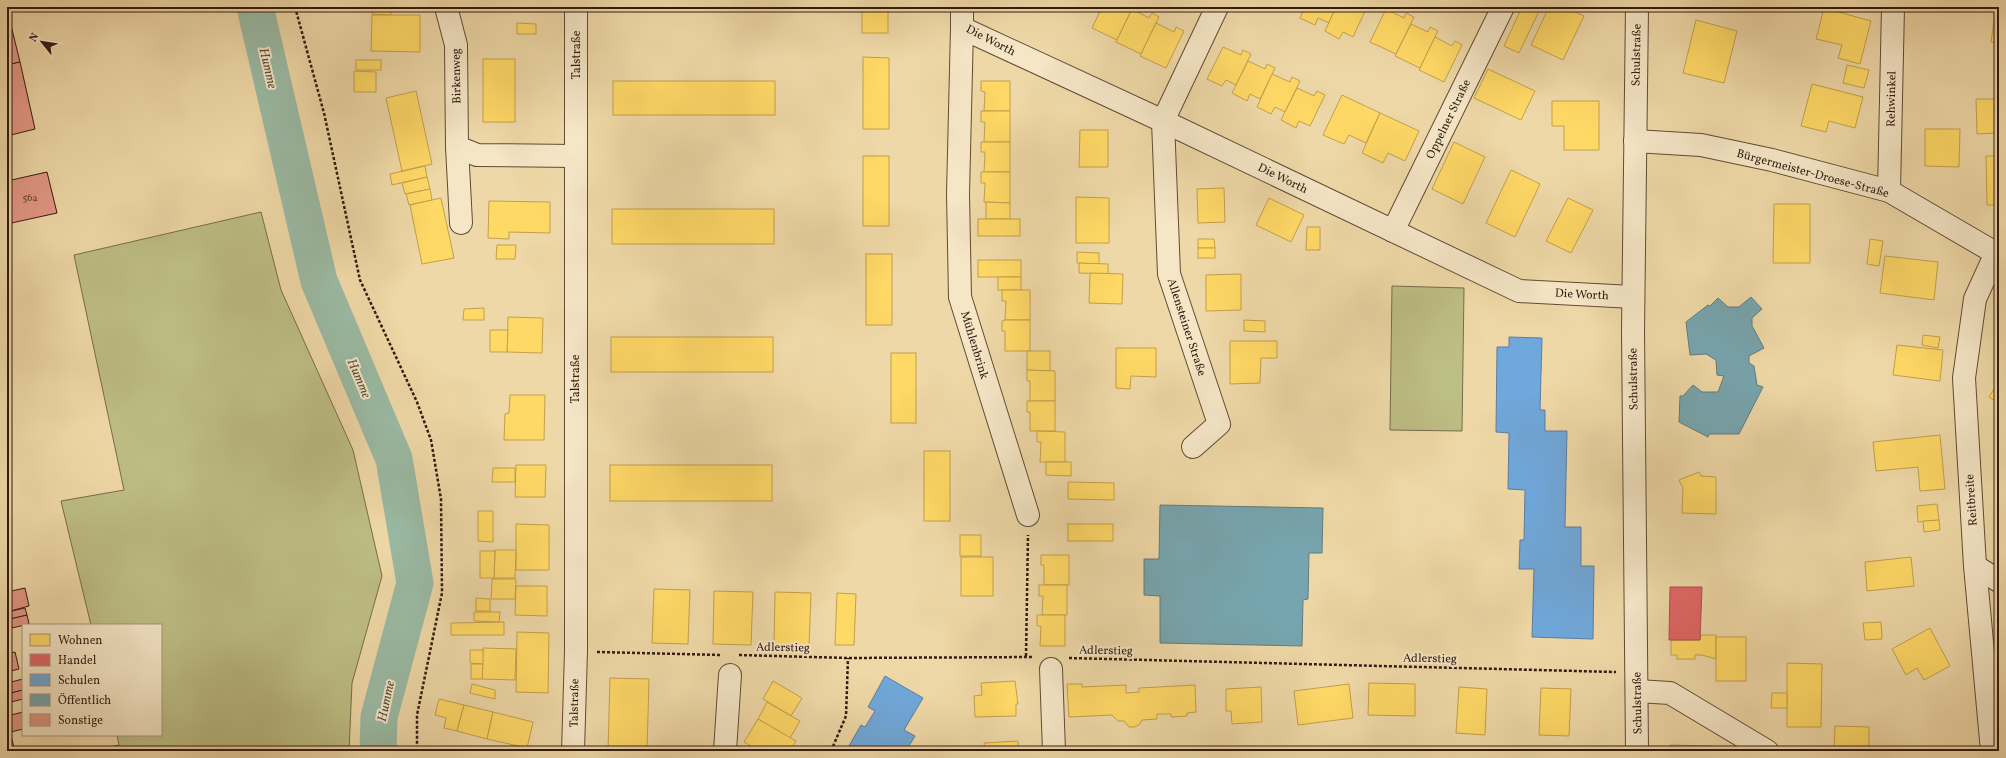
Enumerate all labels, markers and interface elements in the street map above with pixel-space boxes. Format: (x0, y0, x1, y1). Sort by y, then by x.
north arrow (22, 22, 62, 62)
street label: Die Worth (963, 22, 1018, 60)
street label: Schulstraße (1628, 23, 1646, 86)
street label: Talstraße (569, 30, 585, 80)
text: N (26, 31, 43, 45)
water label: Humme (254, 46, 281, 91)
street label: Birkenweg (449, 48, 465, 104)
street label: Rehwinkel (1884, 70, 1900, 127)
street label: Oppelner Straße (1423, 77, 1475, 162)
street label: Bürgermeister-Droese-Straße (1735, 146, 1891, 202)
street label: Die Worth (1255, 160, 1310, 198)
house number: 56a (23, 191, 37, 205)
street label: Allensteiner Straße (1163, 276, 1210, 379)
street label: Die Worth (1555, 286, 1609, 304)
street label: Mühlenbrink (956, 309, 992, 382)
street label: Schulstraße (1625, 347, 1643, 410)
street label: Talstraße (568, 354, 584, 404)
water label: Humme (342, 356, 375, 401)
street label: Reitbreite (1962, 473, 1982, 527)
legend (22, 624, 162, 736)
text: Wohnen (58, 633, 103, 649)
street label: Adlerstieg (756, 640, 810, 656)
street label: Adlerstieg (1079, 643, 1133, 659)
street label: Adlerstieg (1403, 651, 1457, 667)
text: Handel (58, 653, 97, 669)
street label: Schulstraße (1629, 671, 1647, 734)
text: Schulen (58, 673, 100, 689)
street label: Talstraße (567, 678, 583, 728)
water label: Humme (374, 679, 400, 723)
text: Öffentlich (58, 692, 111, 709)
text: Sonstige (58, 713, 103, 729)

